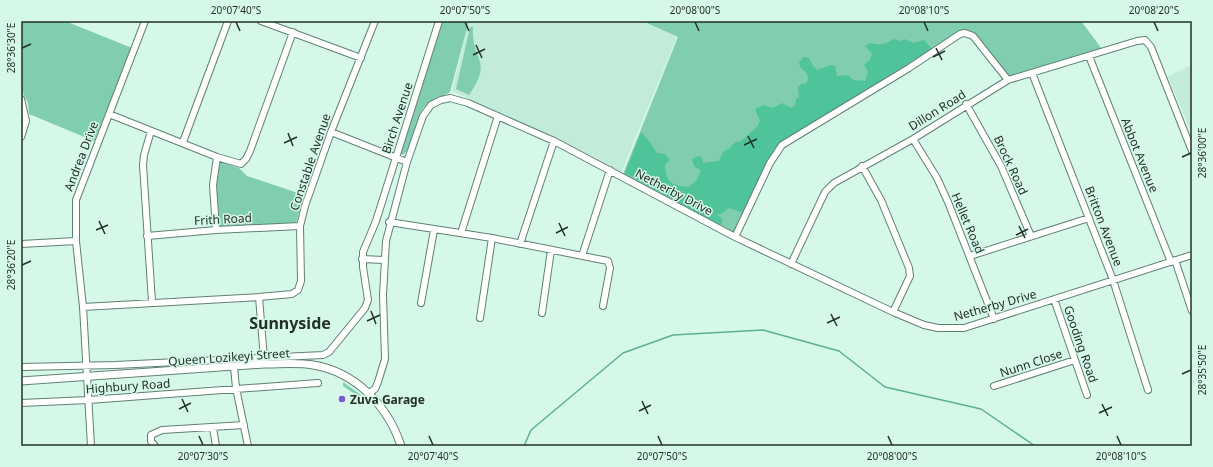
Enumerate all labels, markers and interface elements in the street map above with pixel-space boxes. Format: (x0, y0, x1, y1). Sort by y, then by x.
text: 20°07'40"S (211, 3, 262, 17)
text: 20°07'50"S (440, 3, 491, 17)
text: 20°08'00"S (670, 3, 721, 17)
text: 20°08'10"S (899, 3, 950, 17)
text: 20°08'20"S (1129, 3, 1180, 17)
text: 28°36'30"E (4, 23, 18, 73)
street label: Birch Avenue (377, 80, 417, 156)
street label: Dillon Road (905, 86, 969, 134)
street label: Constable Avenue (285, 111, 335, 213)
street label: Abbot Avenue (1117, 115, 1163, 195)
street label: Andrea Drive (60, 118, 102, 193)
text: 28°36'00"E (1195, 128, 1209, 178)
street label: Brock Road (990, 132, 1032, 198)
street label: Netherby Drive (632, 164, 716, 220)
street label: Britton Avenue (1081, 184, 1127, 269)
street label: Hellet Road (947, 190, 989, 256)
street label: Frith Road (194, 209, 252, 229)
text: 28°36'20"E (4, 240, 18, 290)
street label: Netherby Drive (952, 285, 1039, 325)
street label: Gooding Road (1060, 303, 1102, 385)
district label: Sunnyside (249, 312, 331, 334)
street label: Queen Lozikeyi Street (168, 344, 291, 370)
street label: Nunn Close (997, 345, 1065, 381)
text: 28°35'50"E (1195, 345, 1209, 395)
street label: Highbury Road (85, 375, 171, 397)
place label: Zuva Garage (350, 391, 425, 408)
marker: Zuva Garage (337, 394, 347, 404)
text: 20°07'30"S (178, 449, 229, 463)
text: 20°07'40"S (408, 449, 459, 463)
text: 20°07'50"S (637, 449, 688, 463)
text: 20°08'00"S (867, 449, 918, 463)
text: 20°08'10"S (1096, 449, 1147, 463)

